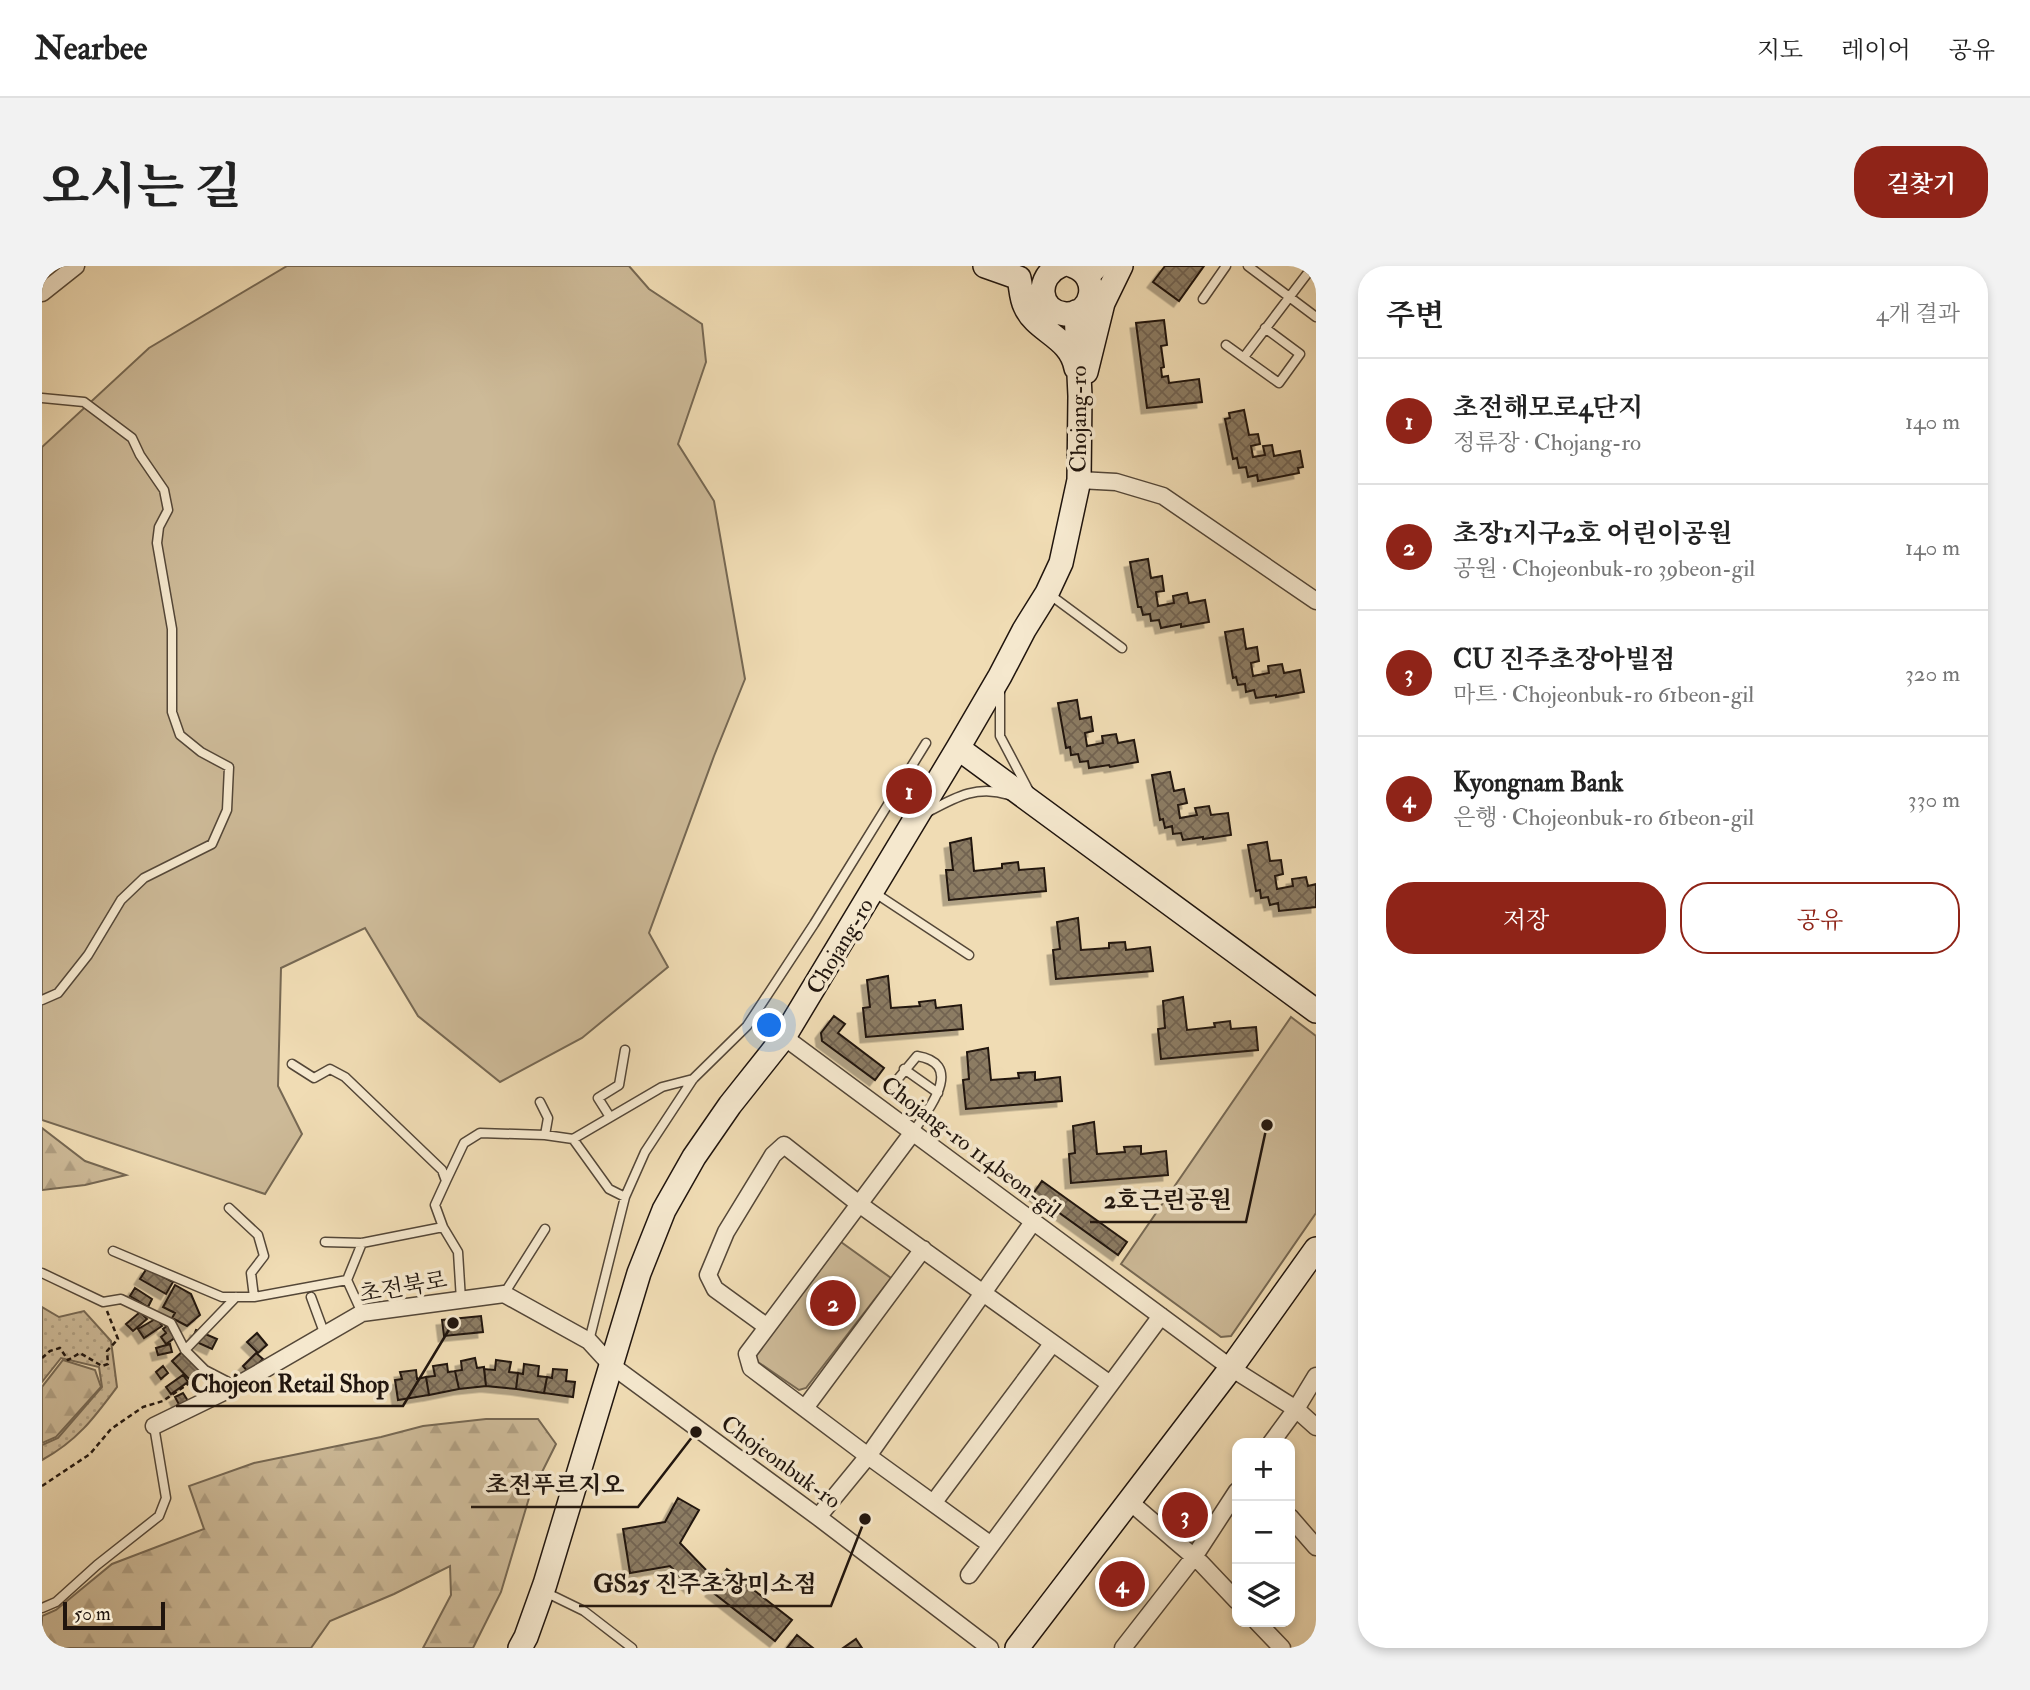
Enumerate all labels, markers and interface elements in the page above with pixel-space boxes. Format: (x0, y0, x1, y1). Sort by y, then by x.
text: Nearbee (35, 28, 147, 69)
text: 지도 (1757, 35, 1803, 66)
text: 레이어 (1841, 35, 1911, 66)
text: 공유 (1949, 35, 1995, 66)
button: 길찾기 (1854, 146, 1988, 218)
text: 오시는 길 (42, 157, 242, 218)
text: 주변 (1386, 297, 1444, 334)
text: 4개 결과 (1876, 299, 1960, 328)
street label: Chojang-ro (1064, 365, 1093, 473)
text: 초전해모로4단지 (1453, 392, 1643, 424)
text: 1 (1405, 407, 1413, 436)
text: 140 m (1905, 407, 1960, 436)
text: 정류장 · Chojang-ro (1453, 428, 1641, 457)
text: 초장1지구2호 어린이공원 (1453, 518, 1732, 550)
text: 2 (1403, 533, 1415, 562)
text: 140 m (1905, 533, 1960, 562)
text: 공원 · Chojeonbuk-ro 39beon-gil (1453, 554, 1755, 583)
text: CU 진주초장아빌점 (1453, 644, 1675, 676)
text: 3 (1405, 659, 1413, 688)
text: 320 m (1905, 659, 1960, 688)
text: 마트 · Chojeonbuk-ro 61beon-gil (1453, 680, 1754, 709)
pin: 1 (886, 765, 932, 817)
text: Kyongnam Bank (1453, 767, 1624, 799)
text: 4 (1403, 785, 1415, 814)
text: 330 m (1908, 785, 1960, 814)
text: 은행 · Chojeonbuk-ro 61beon-gil (1453, 803, 1754, 832)
button: 저장 (1386, 882, 1666, 954)
button: 공유 (1680, 882, 1960, 954)
street label: Chojang-ro (800, 893, 880, 999)
your location (752, 1008, 786, 1042)
street label: Chojang-ro 114beon-gil (875, 1070, 1067, 1224)
callout: 2호근린공원 (1090, 1177, 1246, 1222)
text: 2호근린공원 (1104, 1185, 1232, 1216)
street label: 초전북로 (357, 1265, 449, 1309)
pin: 2 (810, 1277, 856, 1329)
callout: Chojeon Retail Shop (176, 1361, 403, 1406)
text: Chojeon Retail Shop (191, 1369, 389, 1400)
street label: Chojeonbuk-ro (715, 1409, 847, 1515)
map controls (1232, 1438, 1295, 1627)
button: + (1232, 1438, 1295, 1501)
callout: 초전푸르지오 (471, 1462, 638, 1507)
text: 초전푸르지오 (485, 1470, 625, 1501)
pin: 3 (1162, 1489, 1208, 1541)
button: − (1232, 1501, 1295, 1564)
pin: 4 (1099, 1558, 1145, 1610)
callout: GS25 진주초장미소점 (579, 1561, 831, 1606)
button: layers (1232, 1564, 1295, 1627)
text: GS25 진주초장미소점 (593, 1569, 817, 1600)
scale bar (63, 1599, 164, 1631)
text: 50 m (74, 1602, 111, 1626)

